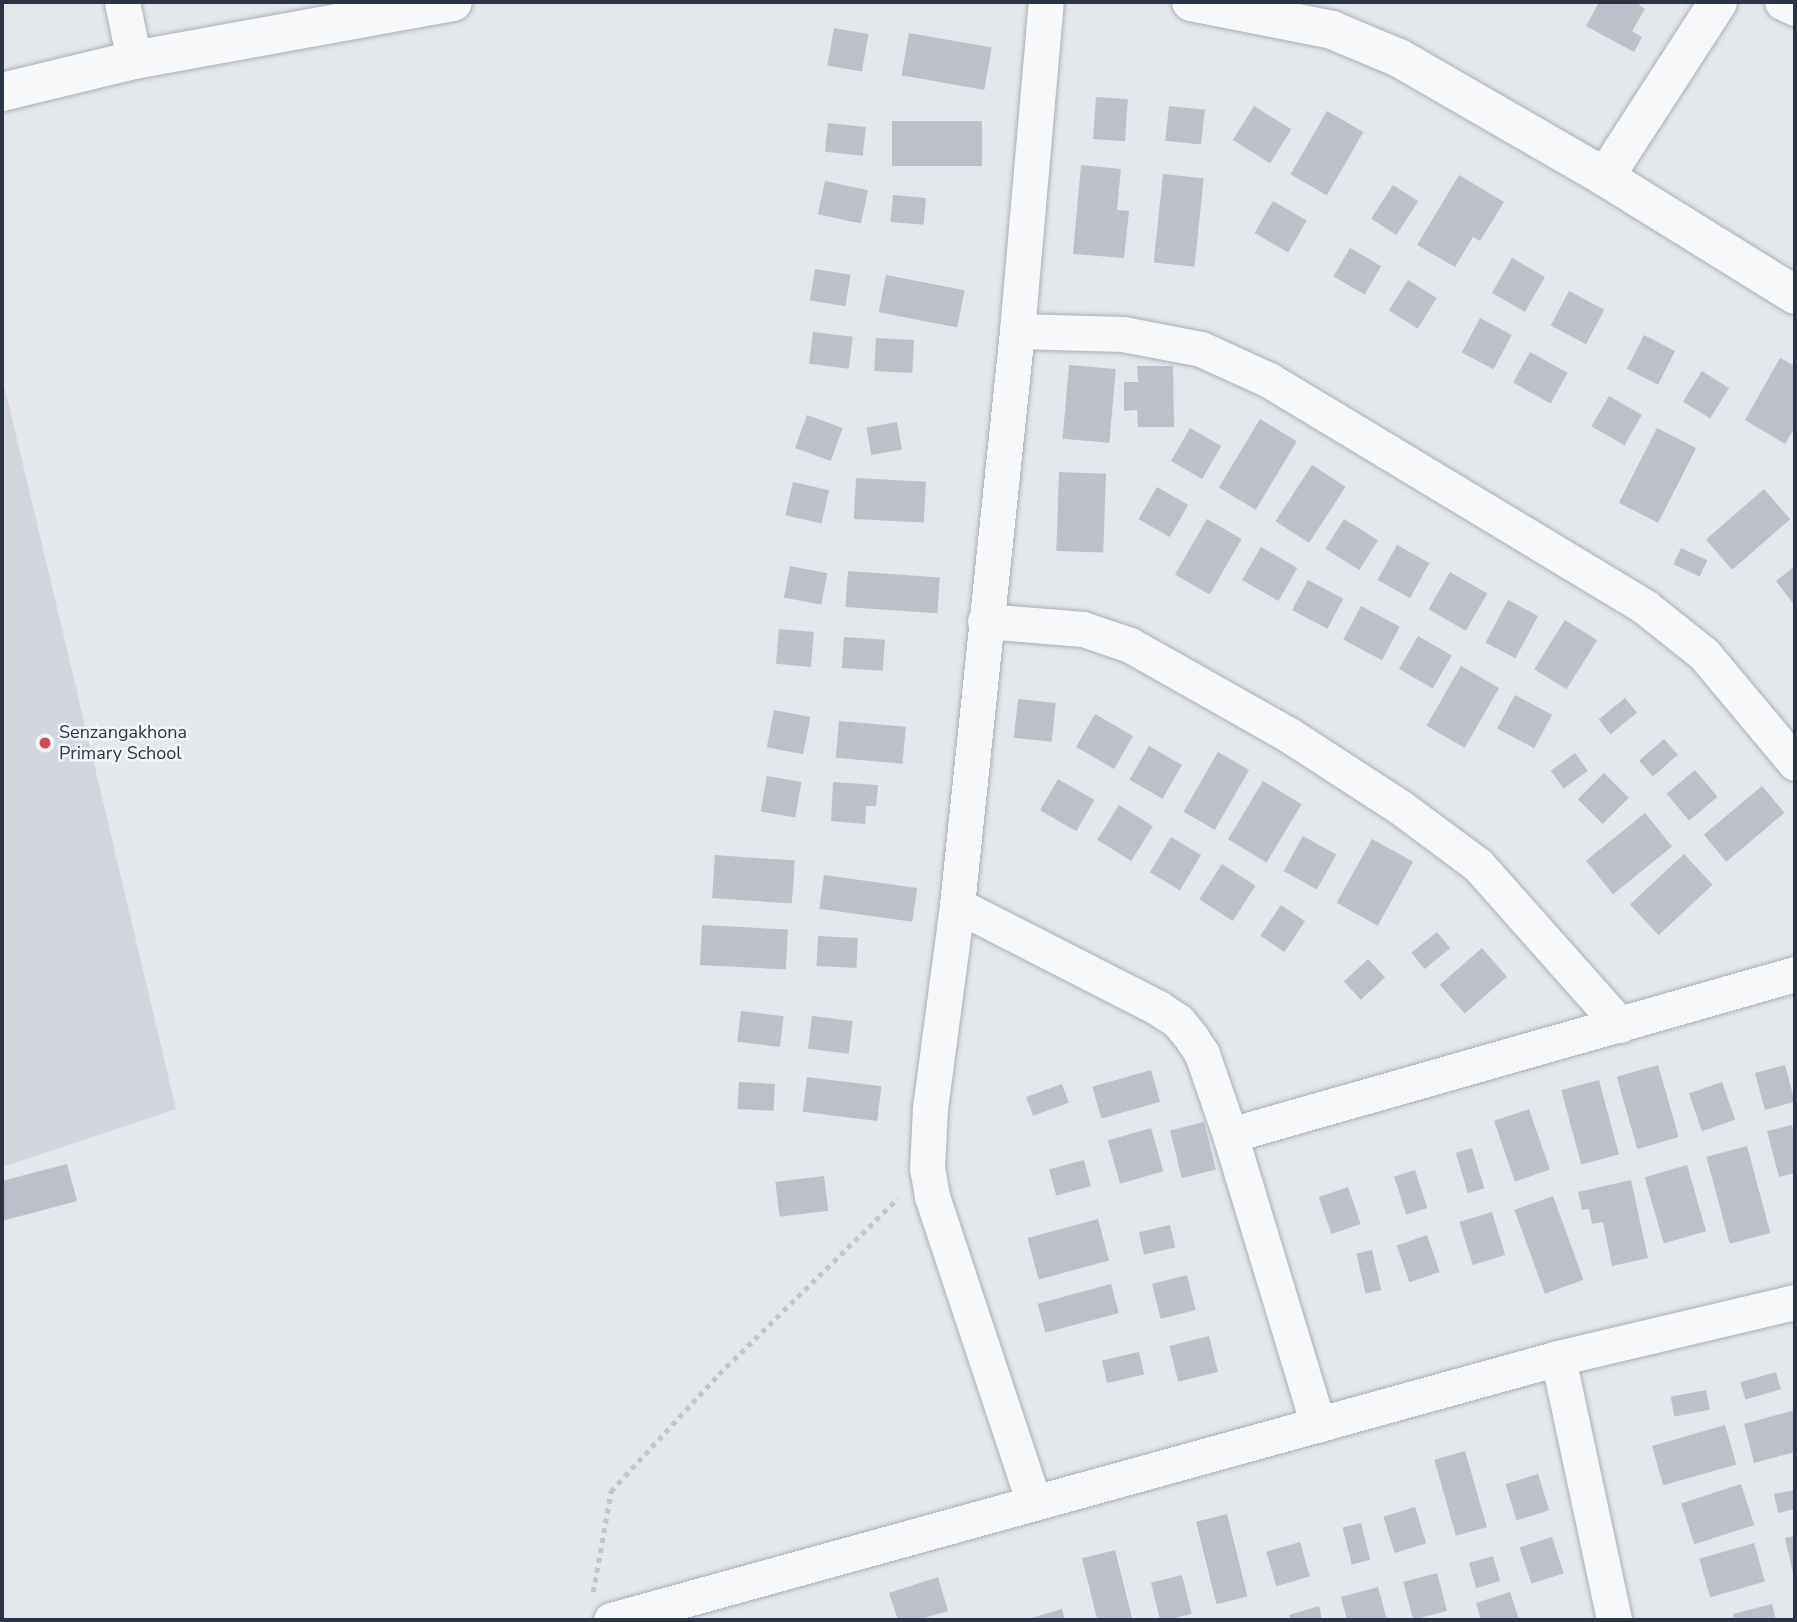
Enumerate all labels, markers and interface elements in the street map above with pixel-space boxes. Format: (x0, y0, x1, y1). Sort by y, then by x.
place label: Senzangakhona Primary School (59, 722, 187, 764)
marker: Senzangakhona Primary School (37, 735, 53, 751)

